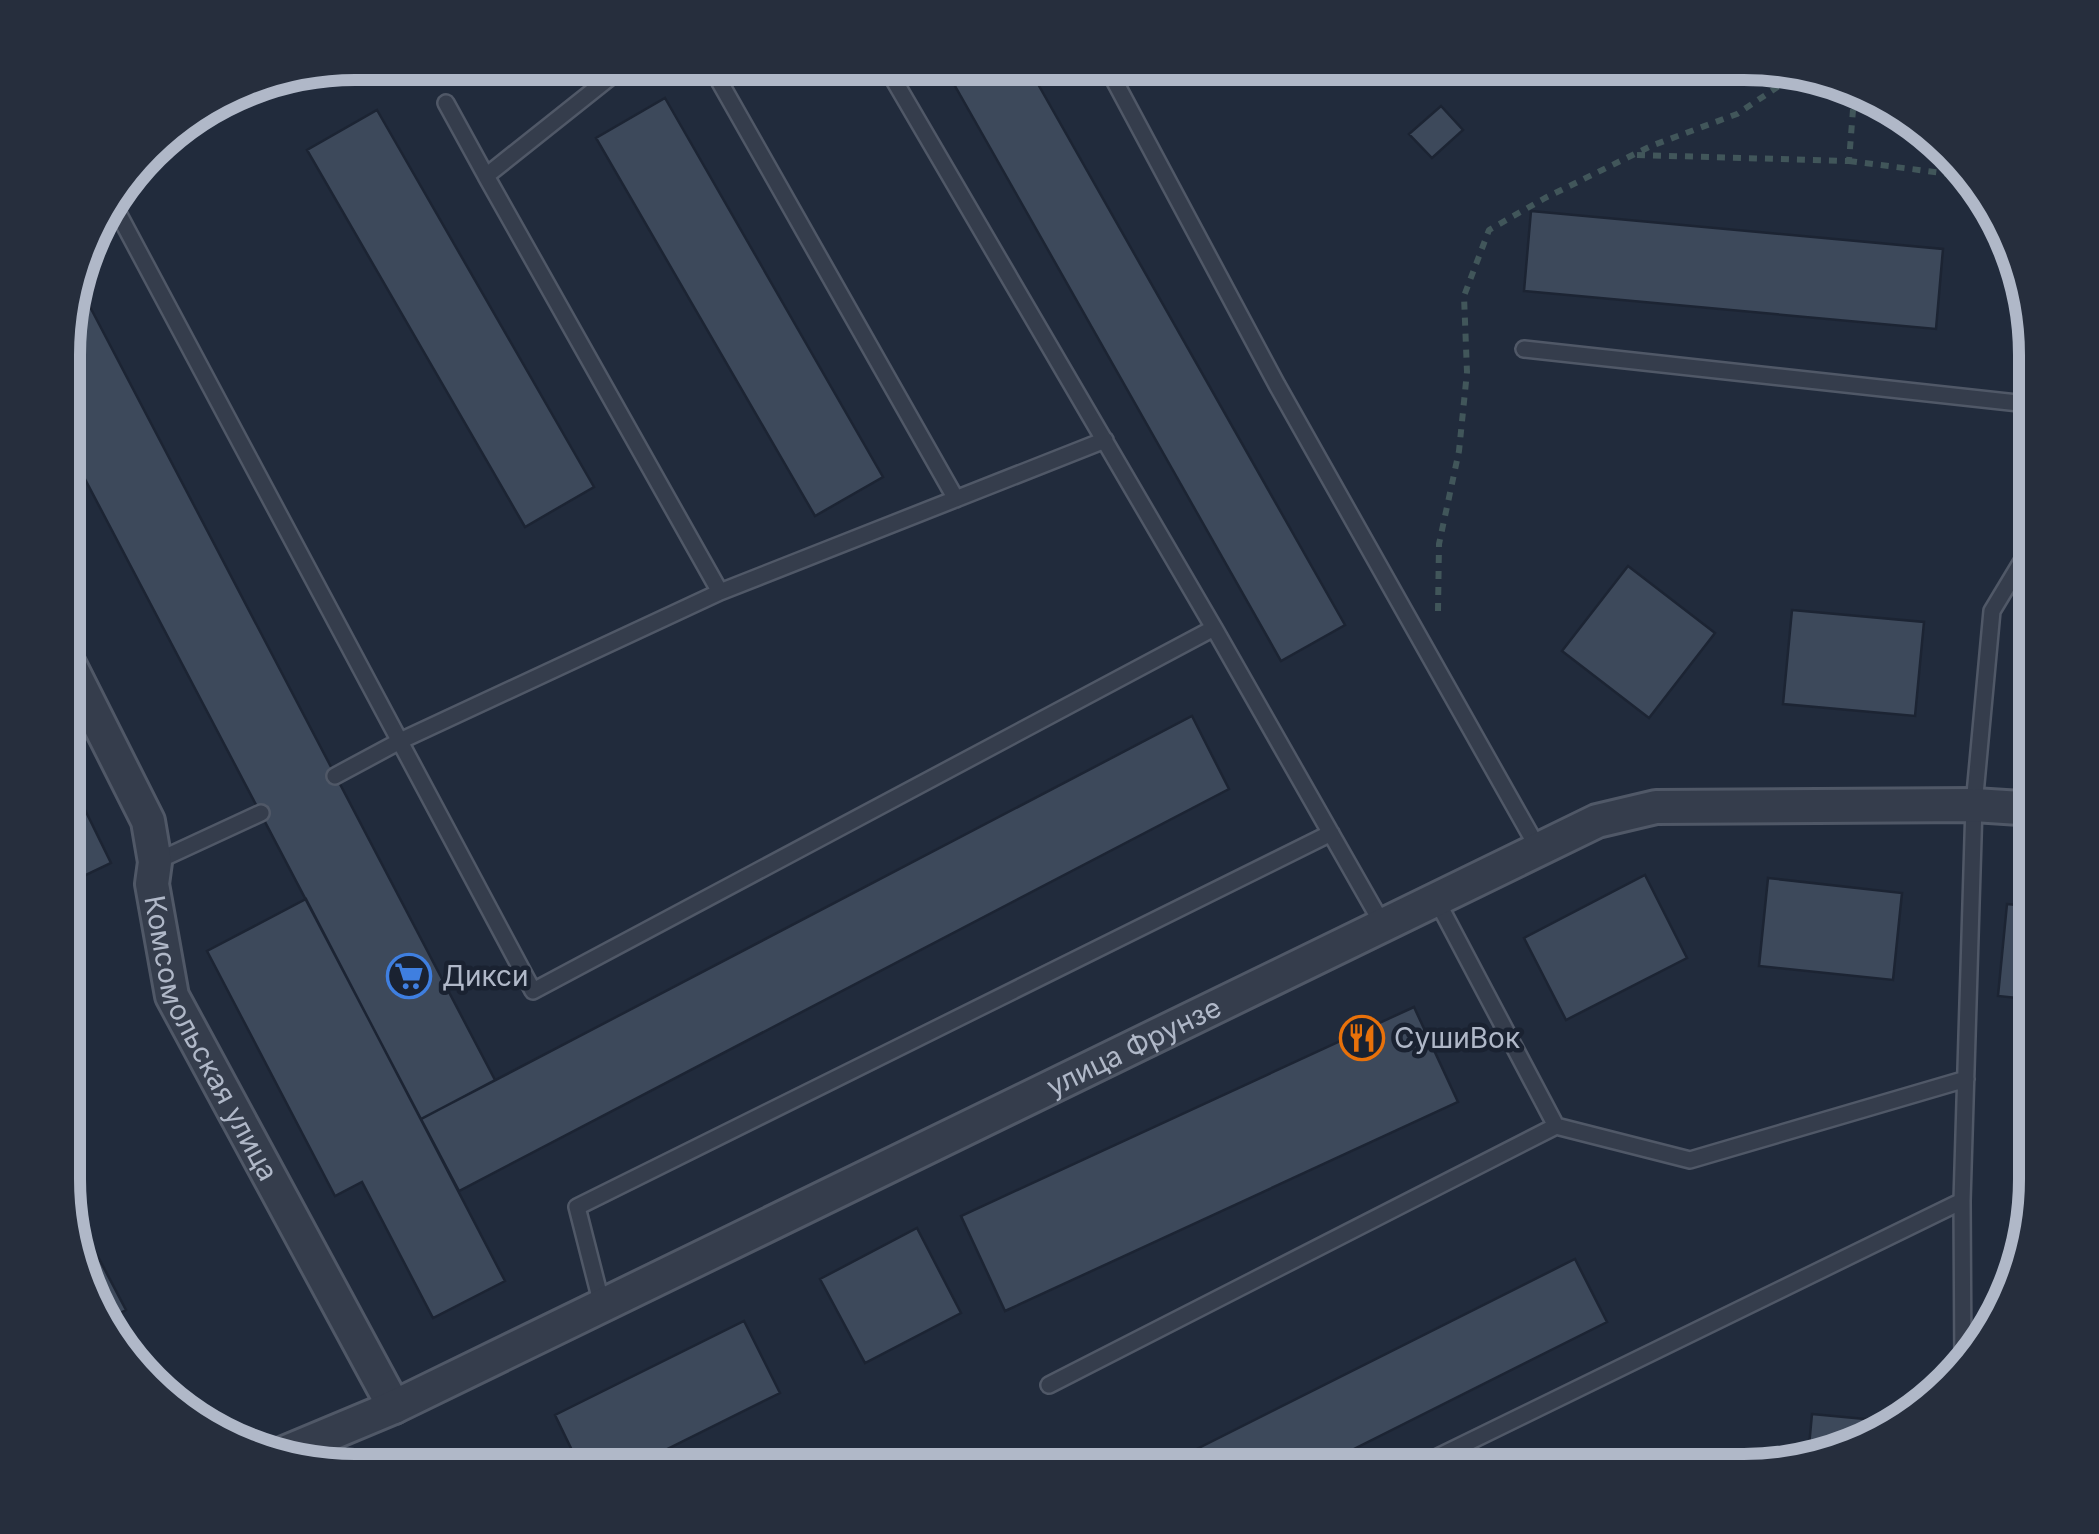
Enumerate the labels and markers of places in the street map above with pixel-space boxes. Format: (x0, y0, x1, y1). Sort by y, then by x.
supermarket icon: Дикси (386, 953, 432, 999)
place label: Дикси (442, 959, 529, 993)
restaurant icon: СушиВок (1339, 1015, 1385, 1061)
place label: СушиВок (1394, 1021, 1520, 1055)

